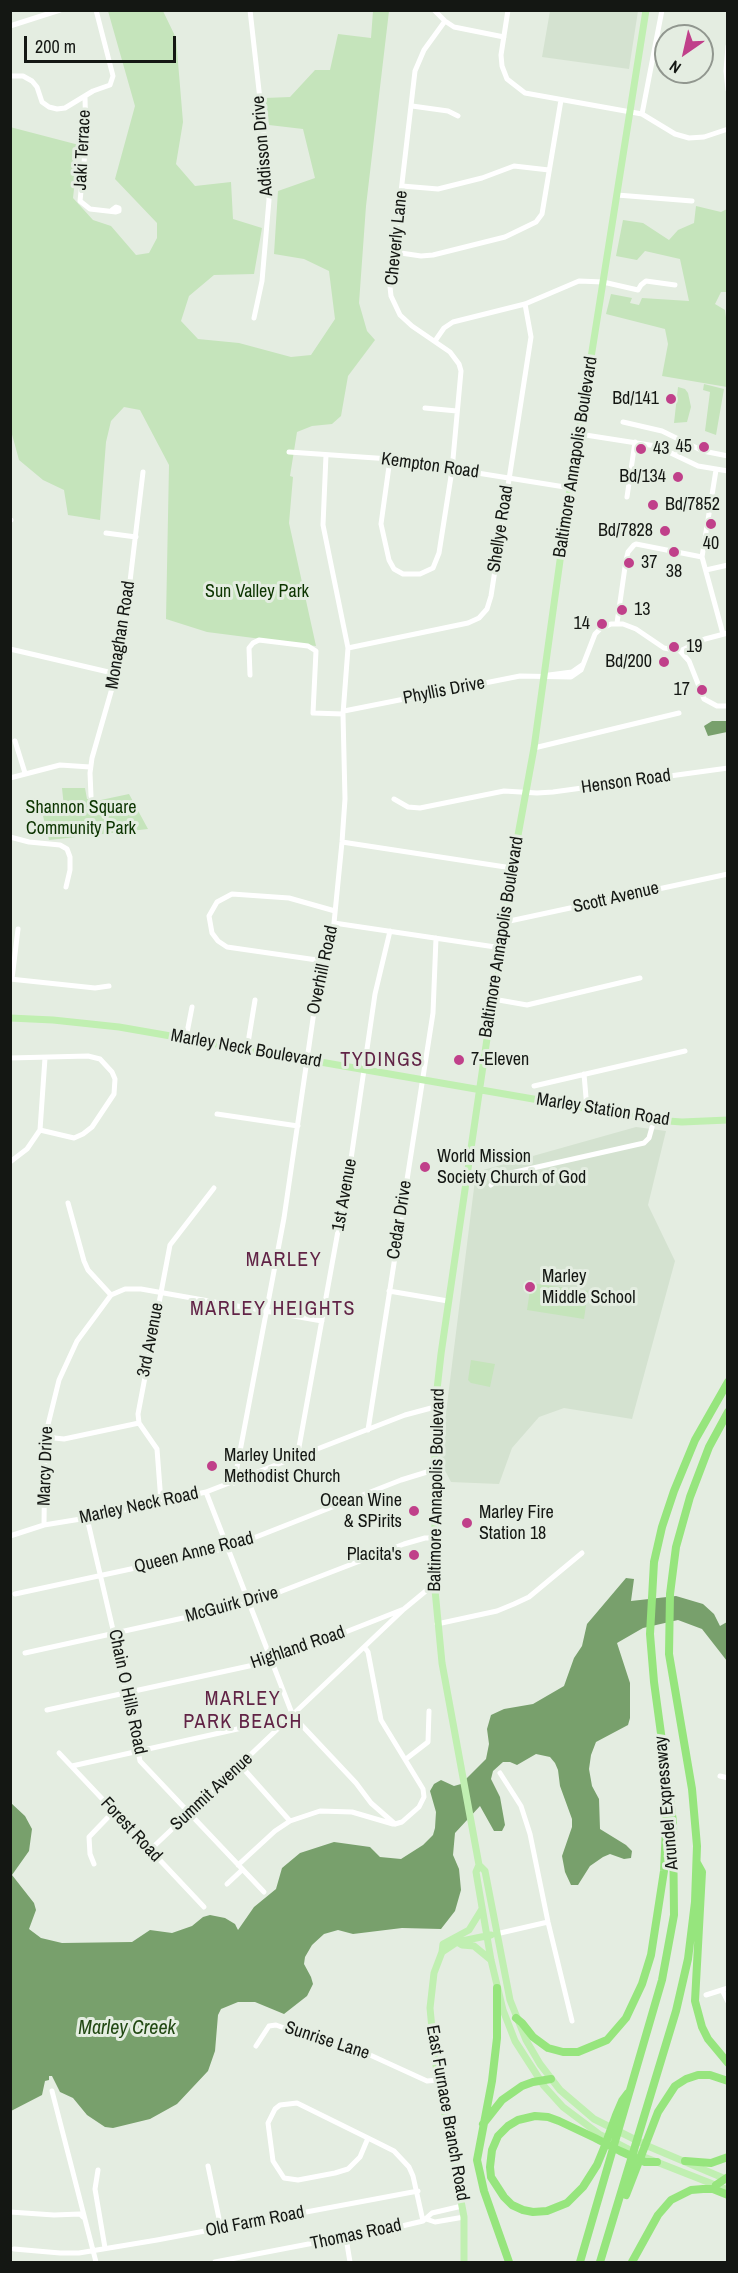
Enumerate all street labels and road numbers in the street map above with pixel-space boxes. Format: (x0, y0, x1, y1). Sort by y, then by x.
street label: Addisson Drive (248, 95, 278, 197)
street label: Jaki Terrace (70, 109, 96, 191)
street label: Cheverly Lane (381, 190, 413, 286)
street label: Baltimore Annapolis Boulevard (549, 355, 603, 559)
street label: Kempton Road (380, 448, 480, 484)
street label: Shellye Road (483, 484, 519, 574)
street label: Monaghan Road (102, 579, 140, 691)
street label: Phyllis Drive (401, 672, 487, 710)
street label: Henson Road (580, 765, 672, 799)
street label: Baltimore Annapolis Boulevard (475, 835, 529, 1039)
street label: Scott Avenue (571, 878, 661, 918)
street label: Overhill Road (303, 924, 343, 1016)
street label: Marley Neck Boulevard (169, 1025, 323, 1073)
street label: Marley Station Road (535, 1089, 671, 1131)
street label: 1st Avenue (328, 1157, 362, 1233)
street label: Cedar Drive (383, 1179, 417, 1261)
street label: 3rd Avenue (133, 1301, 169, 1379)
street label: Baltimore Annapolis Boulevard (424, 1388, 450, 1592)
street label: Marcy Drive (34, 1426, 58, 1506)
street label: Marley Neck Road (77, 1483, 201, 1529)
street label: Queen Anne Road (132, 1528, 256, 1578)
street label: McGuirk Drive (183, 1582, 281, 1628)
street label: Highland Road (248, 1622, 348, 1674)
street label: Chain O Hills Road (103, 1628, 151, 1756)
street label: Arundel Expressway (650, 1735, 684, 1871)
street label: Summit Avenue (166, 1748, 258, 1836)
street label: Forest Road (96, 1793, 166, 1867)
street label: Sunrise Lane (282, 2017, 372, 2065)
street label: East Furnace Branch Road (421, 2023, 473, 2203)
street label: Old Farm Road (204, 2202, 306, 2242)
street label: Thomas Road (308, 2215, 404, 2255)

